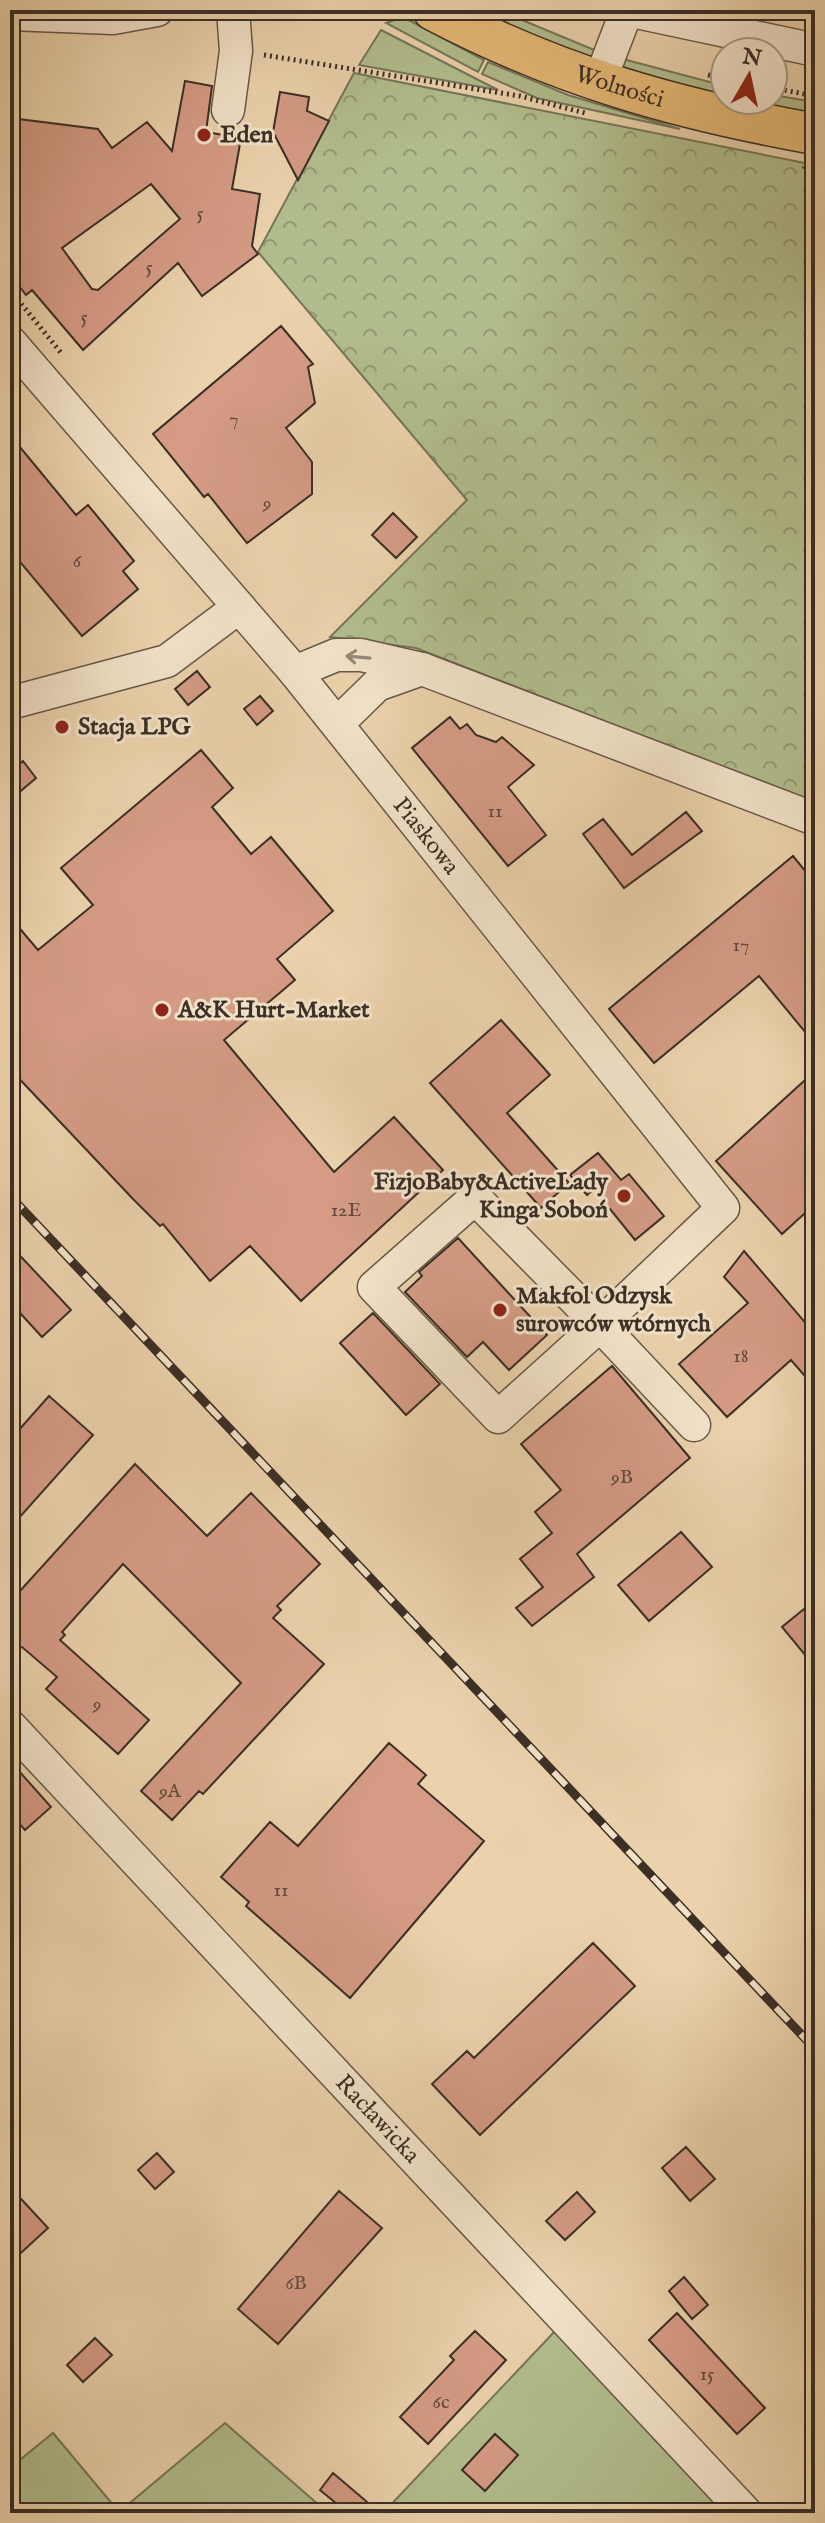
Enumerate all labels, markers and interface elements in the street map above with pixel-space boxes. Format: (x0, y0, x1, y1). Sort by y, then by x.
north arrow (709, 36, 789, 116)
text: N (739, 43, 763, 74)
street label: Wolności (571, 58, 668, 115)
place label: Eden (220, 120, 273, 151)
marker: Eden (195, 126, 213, 144)
house number: 5 (196, 201, 204, 226)
house number: 5 (145, 255, 153, 280)
house number: 5 (80, 305, 88, 330)
house number: 7 (229, 407, 239, 432)
house number: 9 (262, 491, 271, 516)
house number: 6 (73, 549, 82, 574)
one-way arrow (345, 649, 371, 664)
place label: Stacja LPG (78, 712, 191, 743)
marker: Stacja LPG (53, 718, 71, 736)
street label: Piaskowa (386, 791, 467, 882)
house number: 11 (488, 799, 502, 824)
house number: 17 (733, 933, 749, 958)
place label: A&K Hurt-Market (177, 995, 370, 1026)
marker: A&K Hurt-Market (153, 1001, 171, 1019)
place label: FizjoBaby&ActiveLady Kinga Soboń (374, 1167, 609, 1226)
marker: FizjoBaby&ActiveLady Kinga Soboń (615, 1187, 633, 1205)
house number: 12E (331, 1198, 361, 1223)
place label: Makfol Odzysk surowców wtórnych (516, 1281, 711, 1340)
marker: Makfol Odzysk surowców wtórnych (491, 1301, 509, 1319)
house number: 18 (733, 1344, 749, 1369)
house number: 9B (610, 1465, 633, 1490)
house number: 9 (92, 1692, 101, 1717)
house number: 9A (158, 1779, 182, 1804)
house number: 11 (274, 1878, 288, 1903)
street label: Racławicka (328, 2068, 427, 2171)
house number: 6B (285, 2271, 307, 2296)
house number: 15 (700, 2362, 714, 2387)
house number: 6c (432, 2390, 450, 2415)

